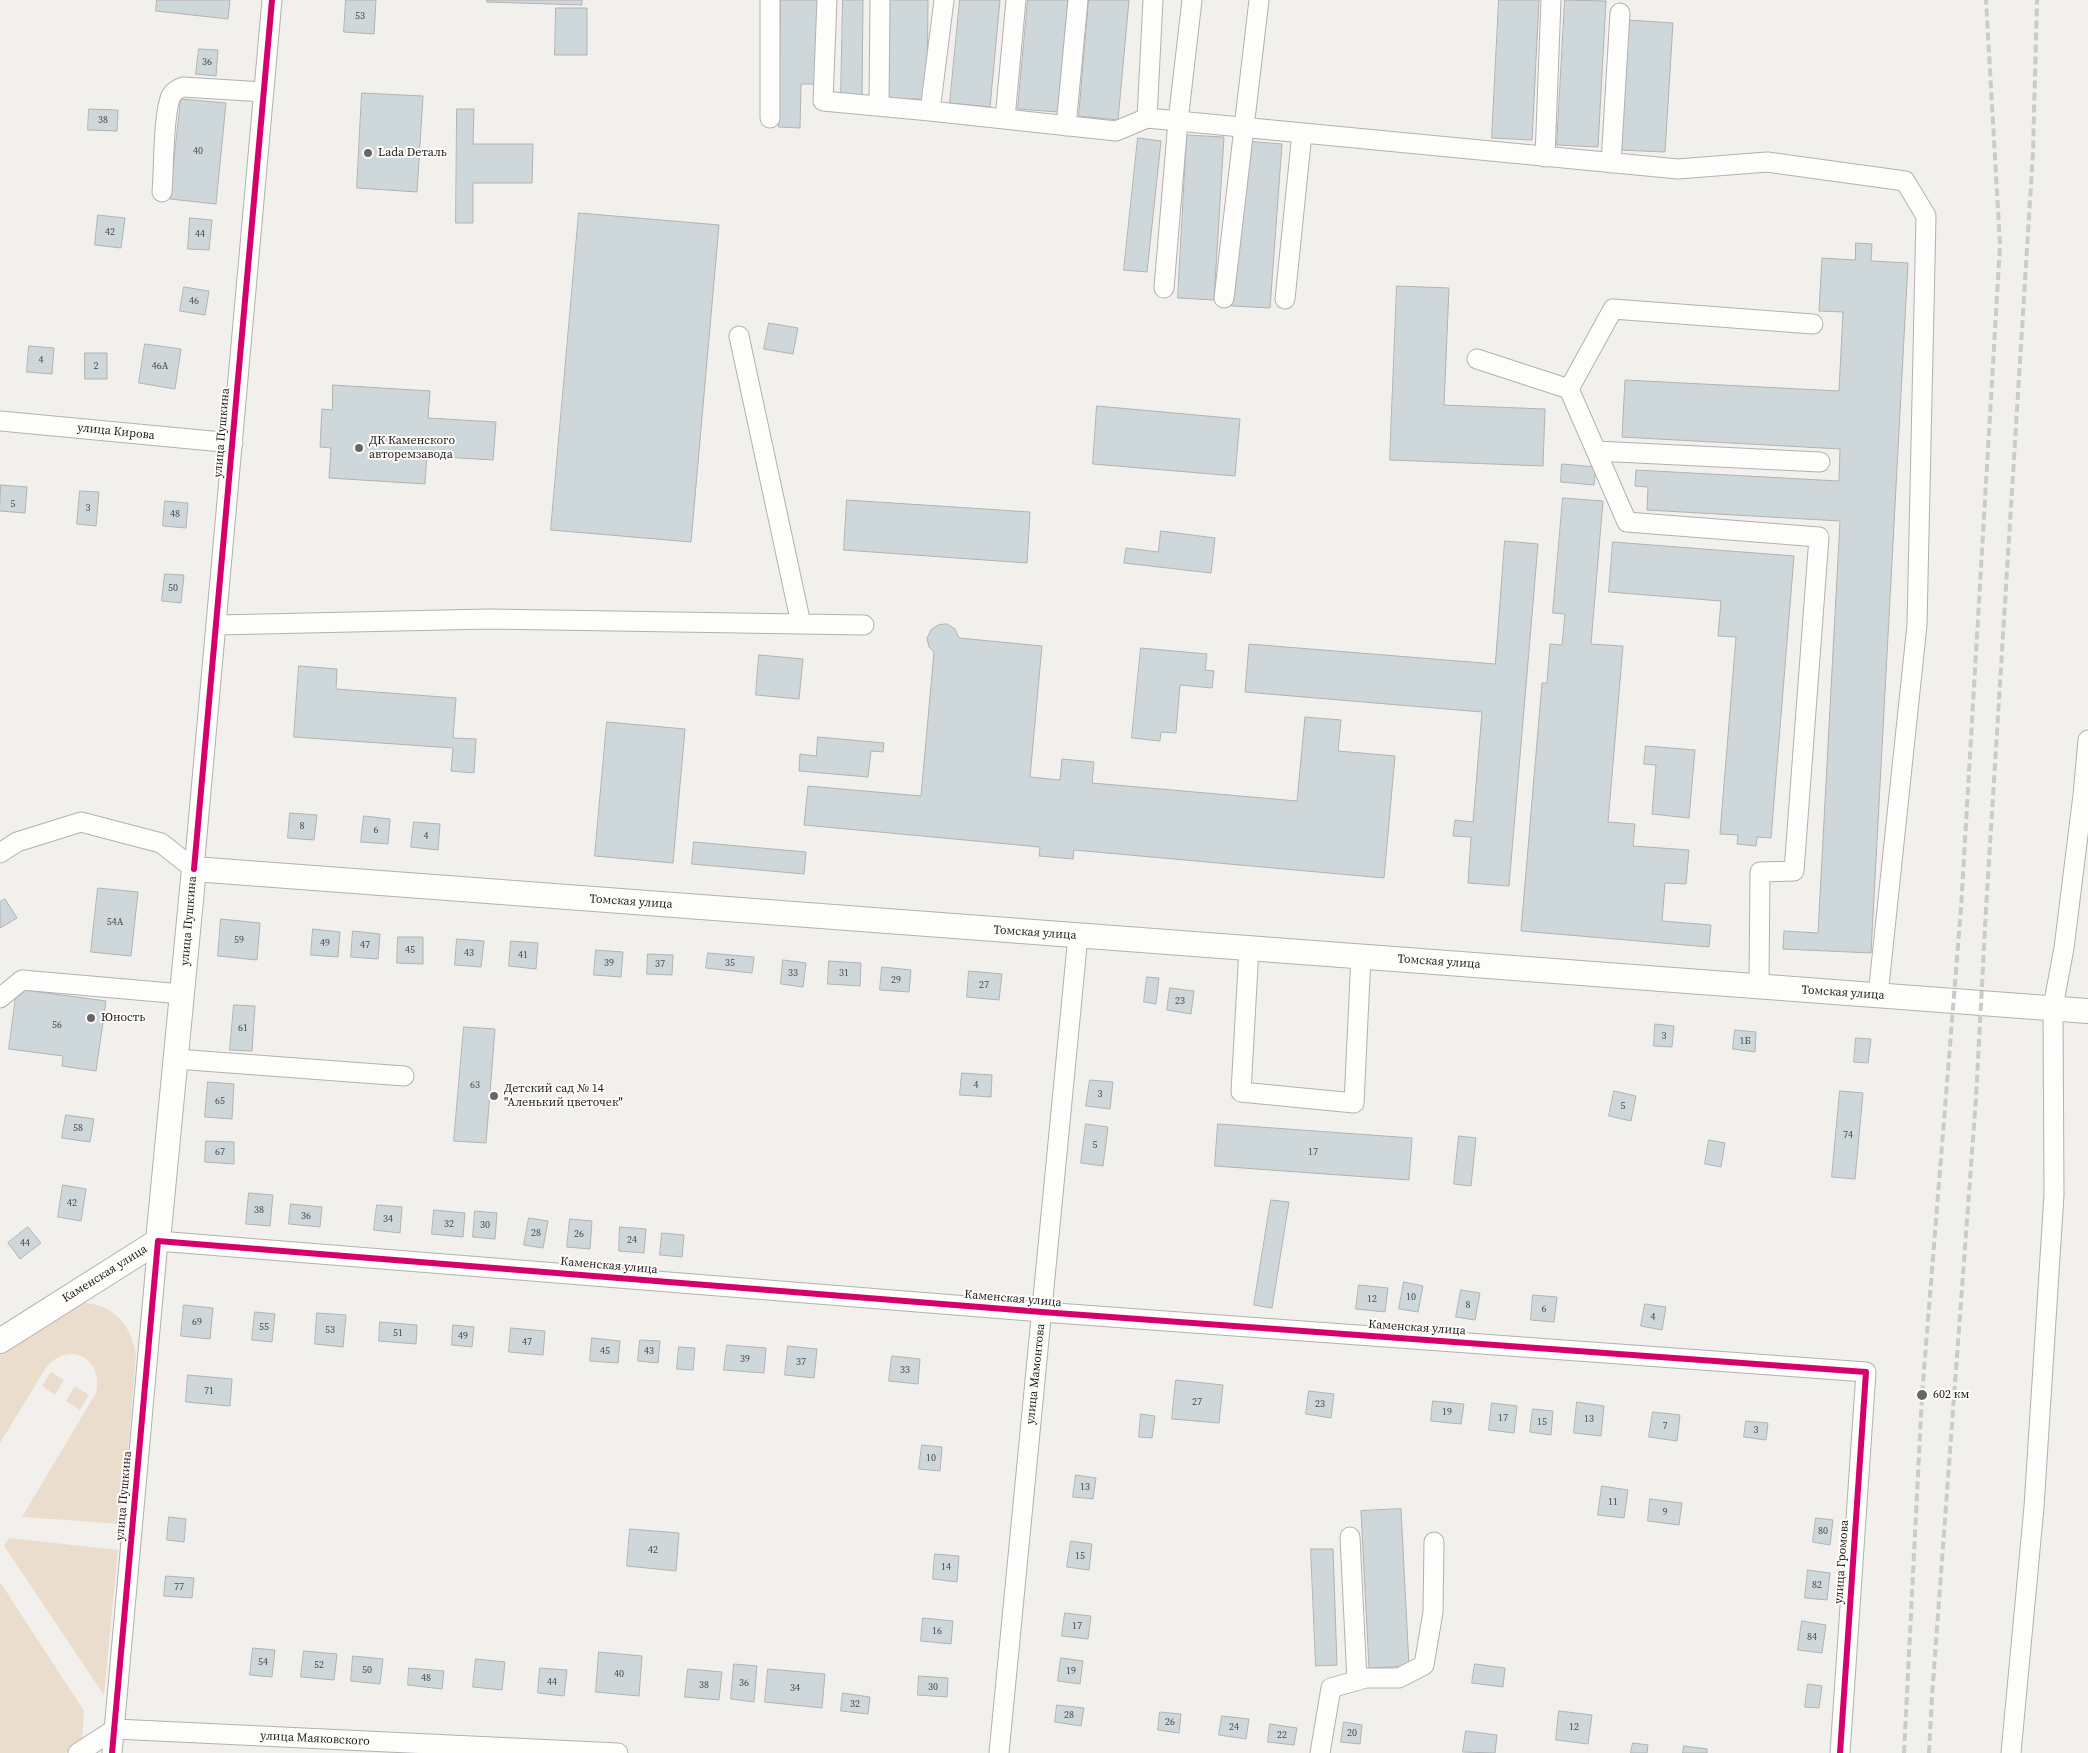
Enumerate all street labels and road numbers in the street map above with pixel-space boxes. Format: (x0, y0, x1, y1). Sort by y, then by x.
street label: улица Пушкина (211, 388, 233, 478)
street label: улица Кирова (77, 421, 155, 443)
street label: улица Пушкина (178, 876, 200, 966)
street label: Томская улица (589, 892, 673, 912)
street label: Томская улица (993, 923, 1077, 943)
street label: Томская улица (1397, 952, 1481, 972)
street label: Томская улица (1801, 983, 1885, 1003)
street label: Каменская улица (60, 1242, 150, 1306)
street label: Каменская улица (560, 1255, 658, 1277)
street label: Каменская улица (964, 1288, 1062, 1310)
street label: Каменская улица (1368, 1317, 1466, 1339)
street label: улица Мамонтова (1024, 1323, 1048, 1425)
street label: улица Пушкина (113, 1451, 135, 1541)
street label: улица Громова (1832, 1520, 1852, 1604)
street label: улица Маяковского (260, 1729, 370, 1749)

